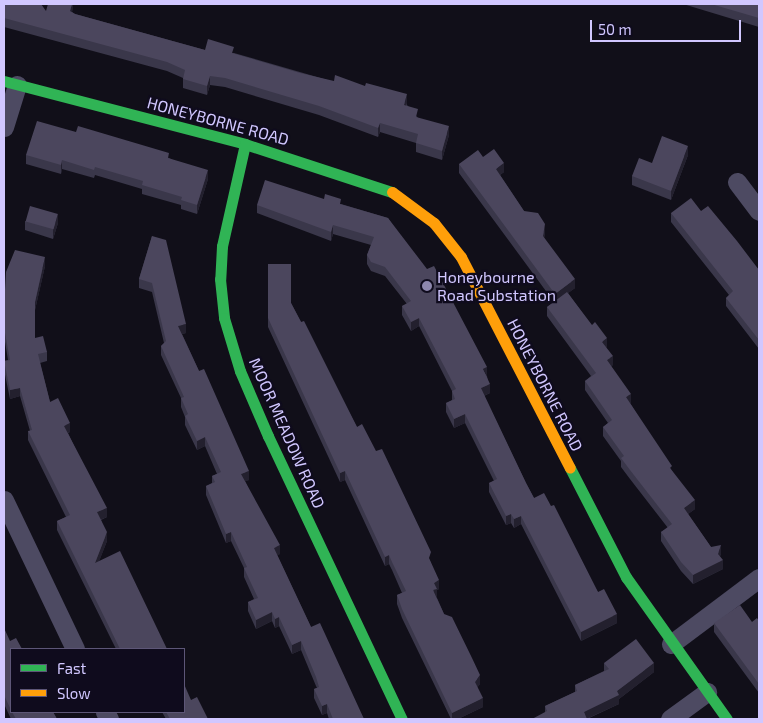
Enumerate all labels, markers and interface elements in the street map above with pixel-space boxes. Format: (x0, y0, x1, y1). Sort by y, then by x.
scale bar (593, 10, 744, 42)
text: 50 m (598, 20, 632, 38)
street label: HONEYBORNE ROAD (145, 93, 291, 149)
place label: Honeybourne Road Substation (437, 267, 556, 305)
marker: Honeybourne Road Substation (421, 280, 433, 292)
street label: HONEYBORNE ROAD (503, 316, 587, 454)
street label: MOOR MEADOW ROAD (245, 355, 329, 511)
legend (10, 648, 185, 713)
text: Fast (57, 659, 86, 677)
text: Slow (57, 684, 91, 702)

